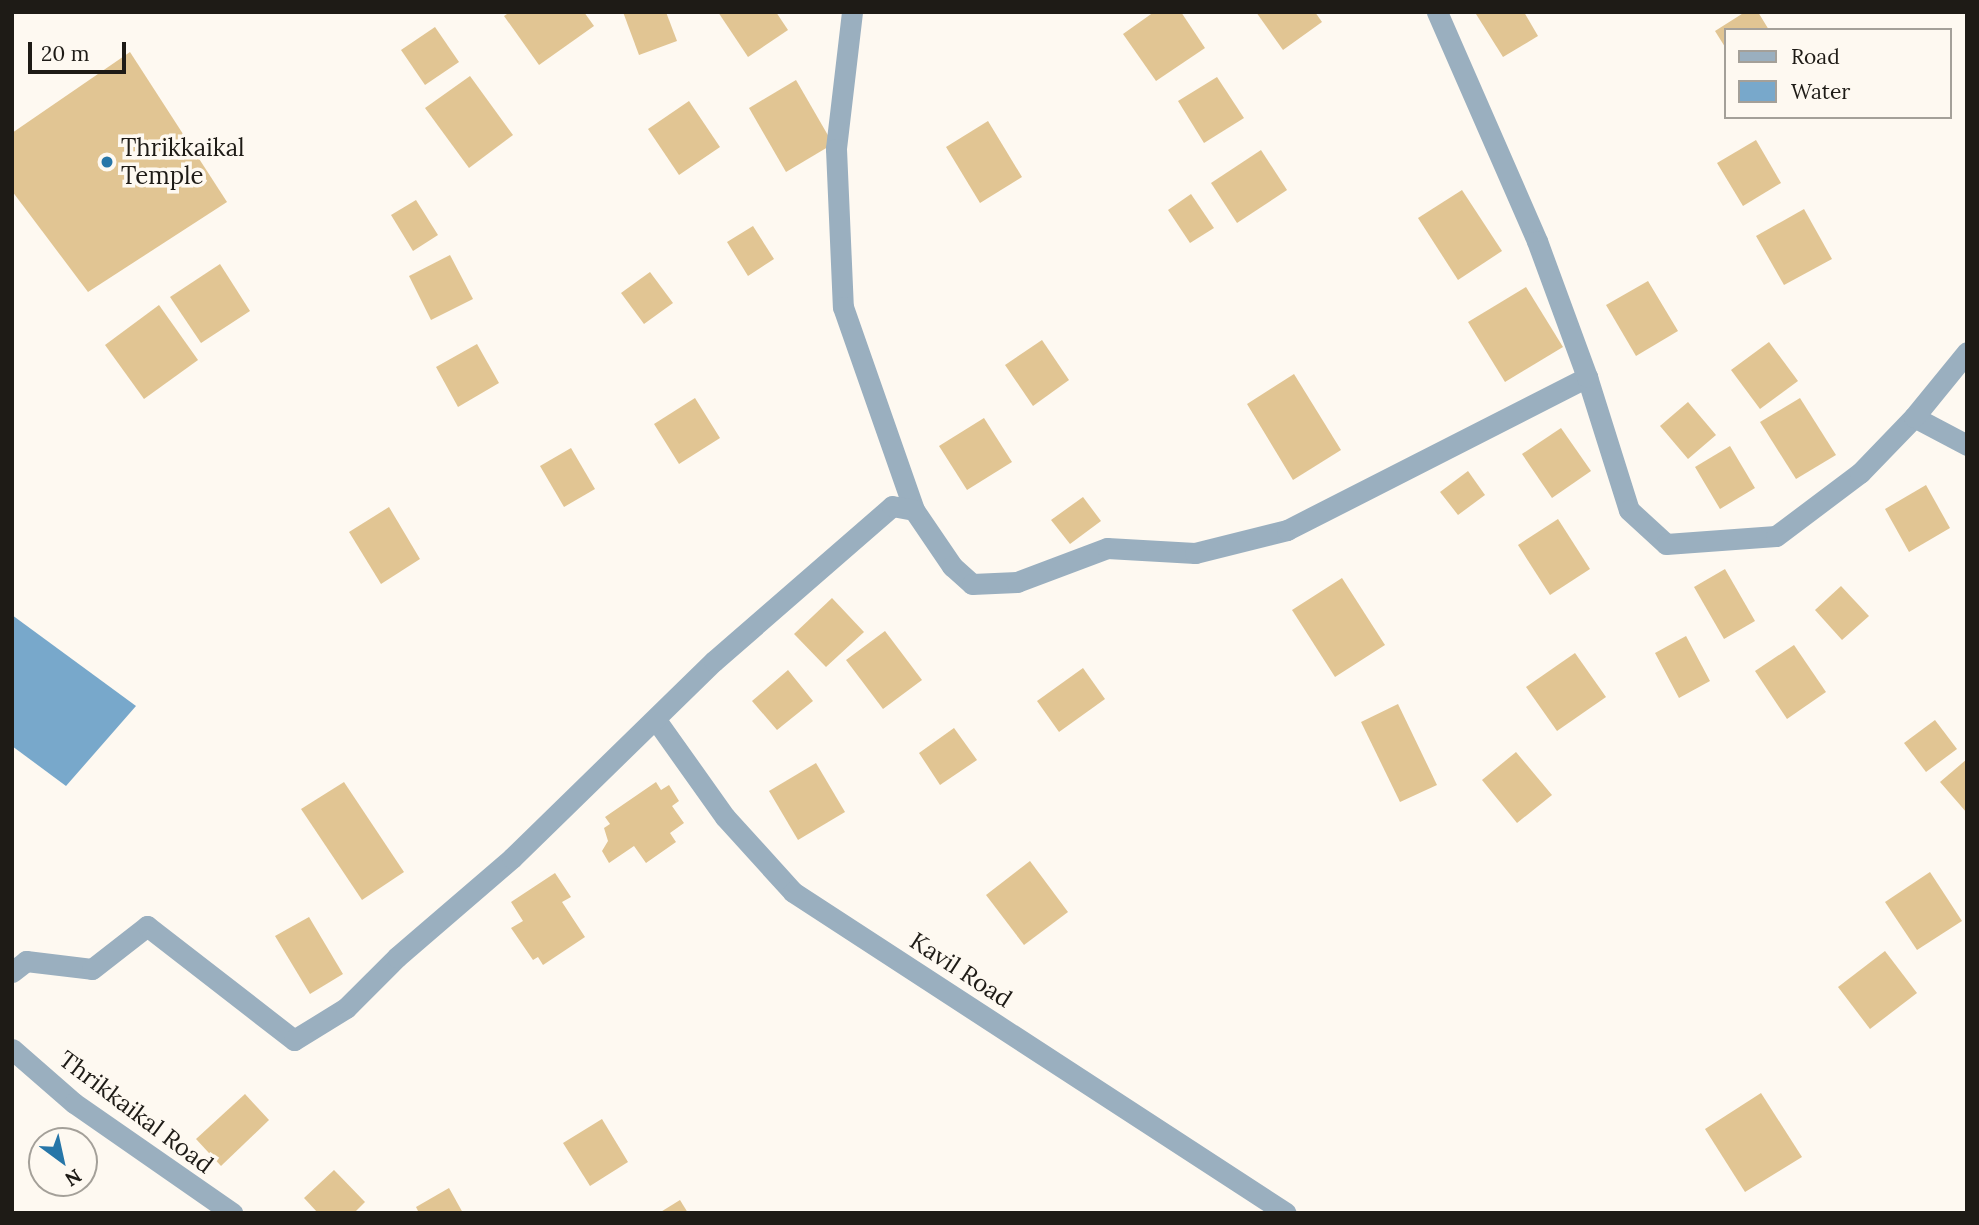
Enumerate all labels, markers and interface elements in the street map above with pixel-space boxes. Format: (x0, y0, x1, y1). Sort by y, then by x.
scale bar (32, 28, 130, 72)
legend (1724, 28, 1951, 119)
text: 20 m (41, 40, 90, 67)
text: Road (1791, 43, 1840, 70)
text: Water (1791, 78, 1850, 105)
place label: Thrikkaikal Temple (121, 134, 245, 190)
marker: Thrikkaikal Temple (99, 154, 115, 170)
street label: Kavil Road (905, 926, 1017, 1014)
street label: Thrikkaikal Road (53, 1045, 219, 1179)
north arrow (28, 1127, 98, 1197)
text: N (61, 1164, 86, 1192)

